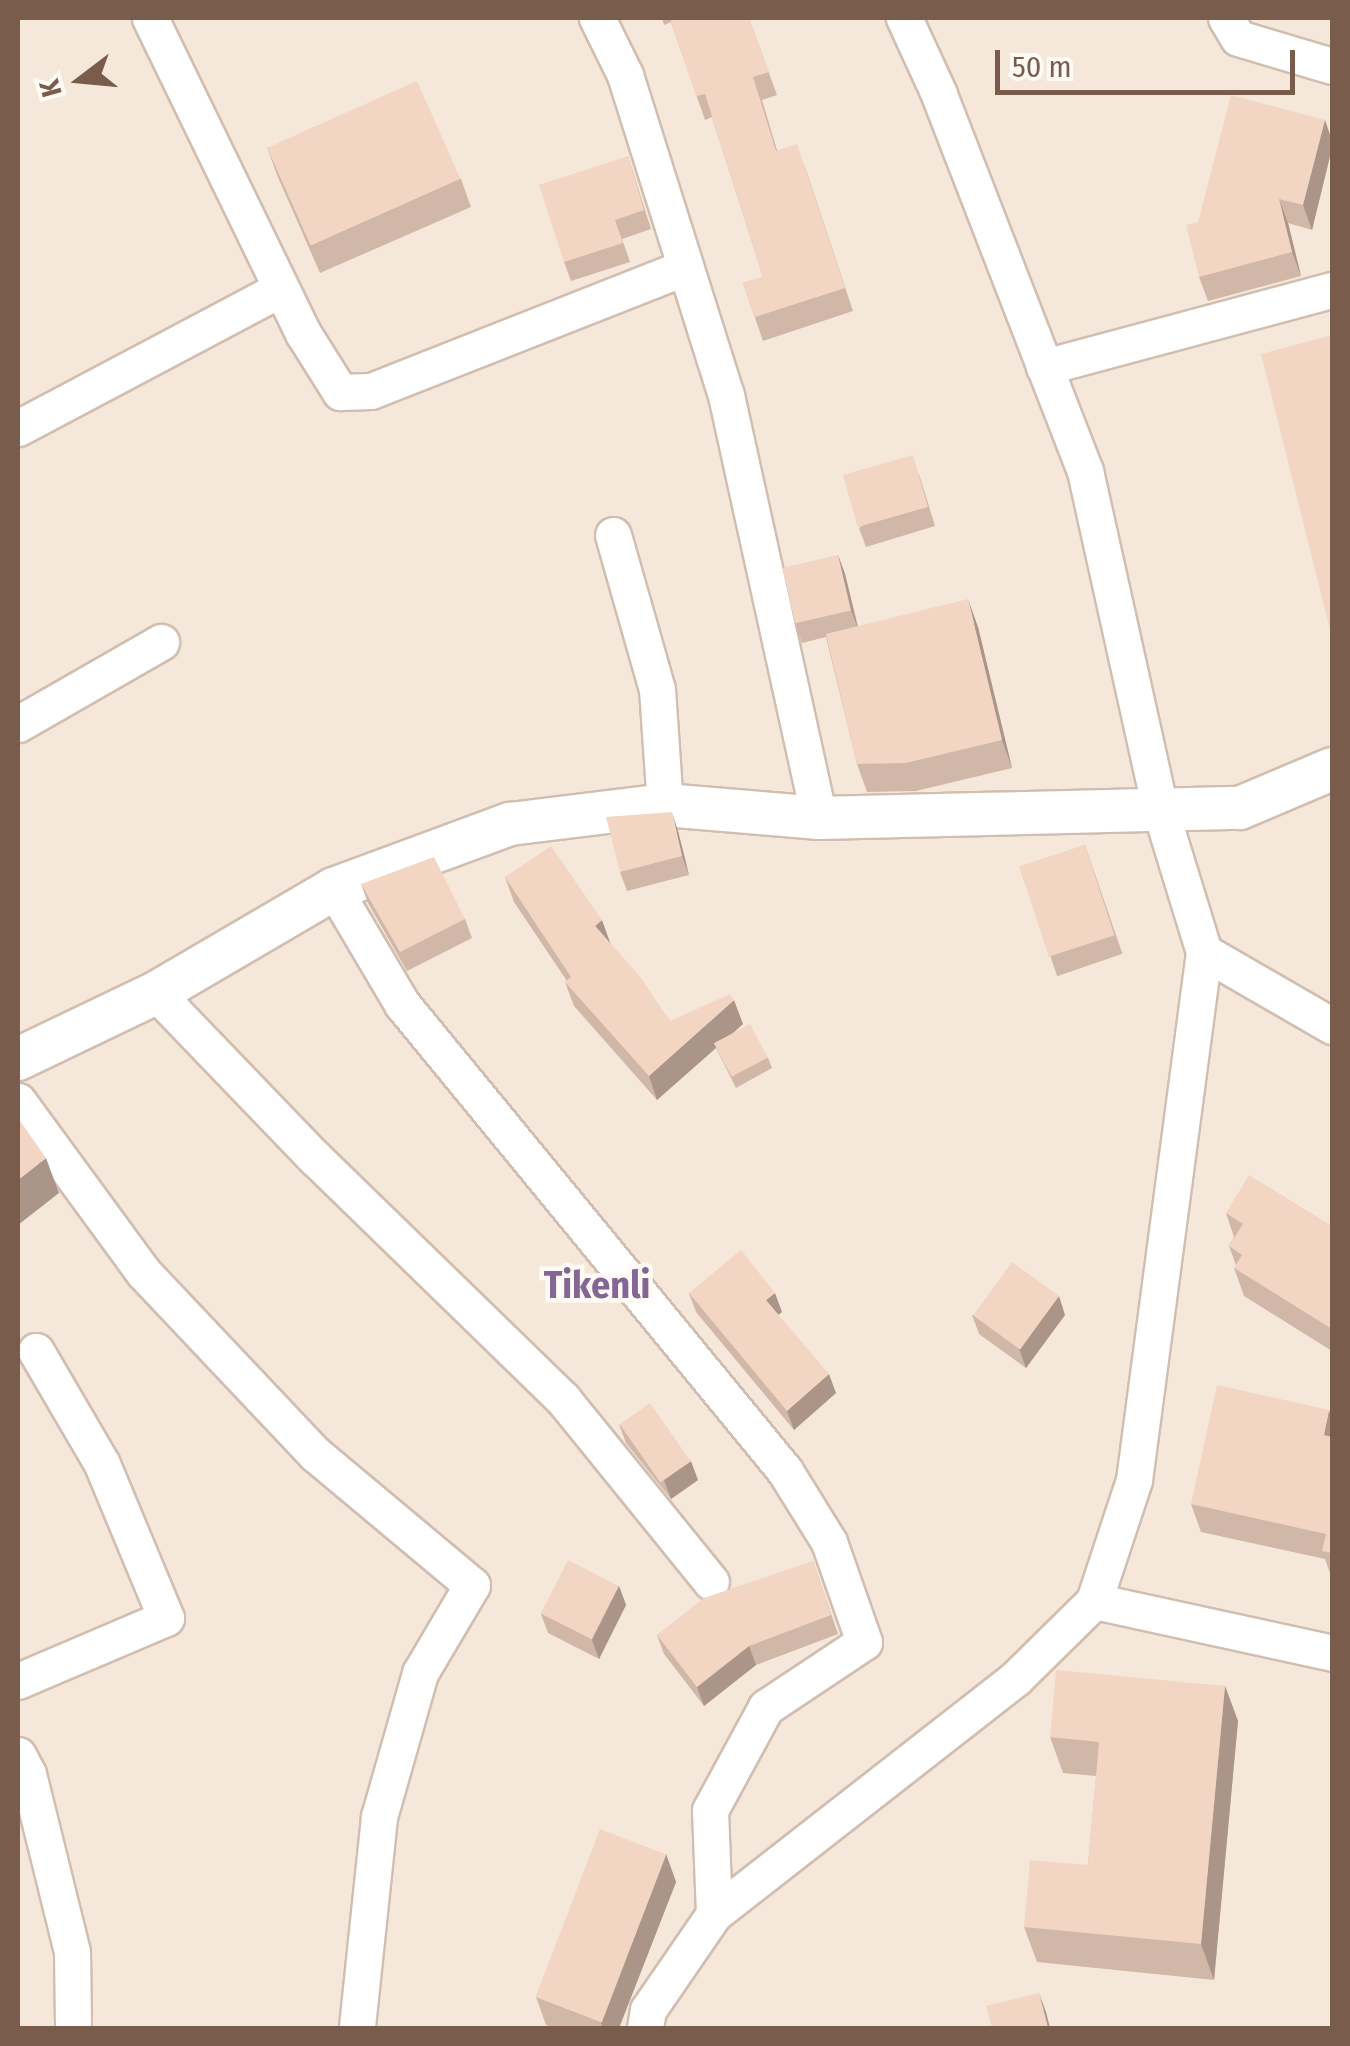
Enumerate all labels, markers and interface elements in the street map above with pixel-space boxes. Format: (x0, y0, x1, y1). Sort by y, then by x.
north arrow (30, 30, 130, 130)
scale bar (1000, 30, 1300, 92)
text: 50 m (1012, 49, 1072, 85)
text: K (33, 76, 69, 101)
district label: Tikenli (544, 1263, 650, 1309)

